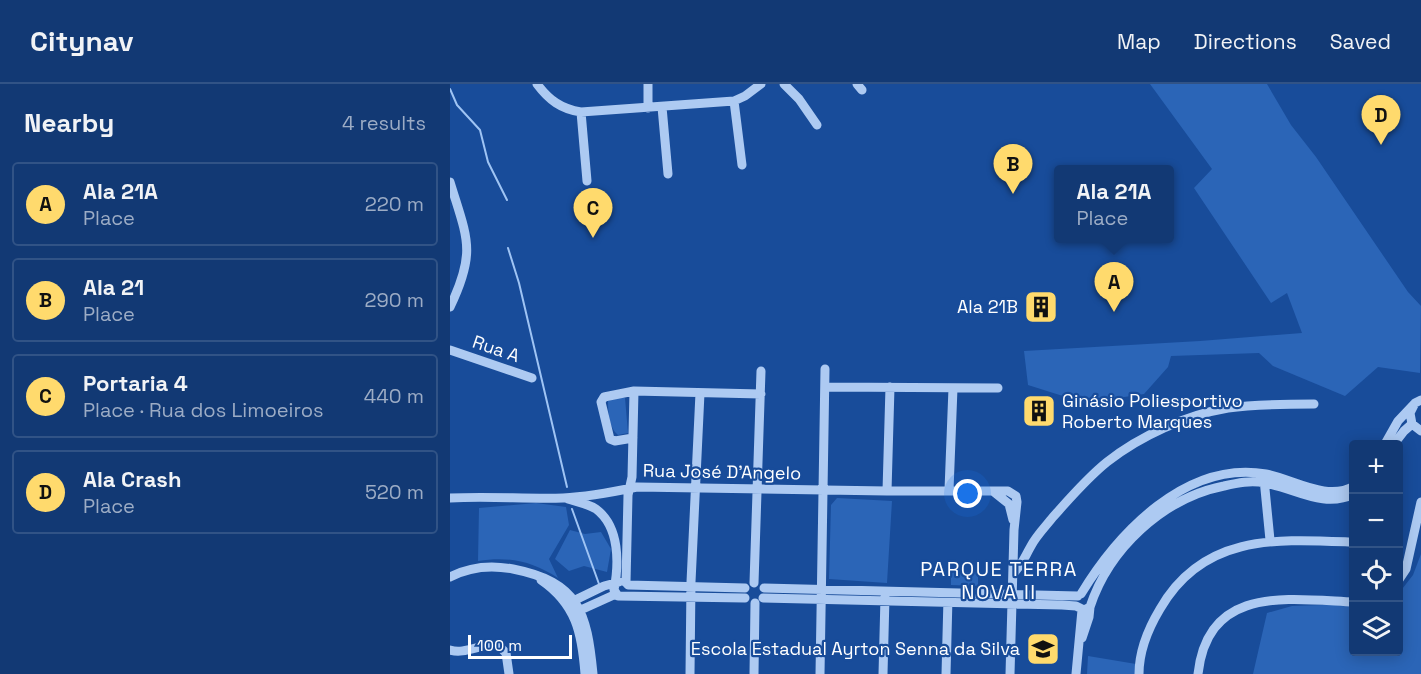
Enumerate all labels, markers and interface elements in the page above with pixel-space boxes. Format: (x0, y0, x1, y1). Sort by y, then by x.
text: Citynav (30, 23, 134, 59)
text: Map (1117, 28, 1161, 55)
text: Directions (1194, 28, 1297, 55)
text: Saved (1330, 28, 1391, 55)
pin: D (1362, 95, 1400, 145)
text: Nearby (24, 106, 114, 140)
text: 4 results (342, 110, 426, 136)
pin: B (994, 144, 1032, 194)
popup (1054, 165, 1174, 243)
text: Ala 21A (83, 177, 158, 205)
text: Ala 21A (1076, 177, 1152, 205)
pin: C (574, 188, 612, 238)
text: A (39, 191, 52, 217)
text: 220 m (365, 191, 424, 217)
text: Place (83, 205, 135, 231)
text: Place (1076, 205, 1128, 231)
pin: A (1094, 262, 1134, 312)
text: Ala 21 (83, 273, 144, 301)
text: B (39, 287, 52, 313)
text: 290 m (365, 287, 424, 313)
building icon: Ala 21B (1023, 289, 1059, 325)
place label: Ala 21B (957, 295, 1018, 318)
text: Place (83, 301, 135, 327)
street label: Rua A (470, 330, 523, 367)
text: Portaria 4 (83, 369, 188, 397)
text: C (39, 383, 52, 409)
text: 440 m (364, 383, 424, 409)
place label: Ginásio Poliesportivo Roberto Marques (1062, 389, 1243, 433)
building icon: Ginásio Poliesportivo Roberto Marques (1021, 393, 1057, 429)
text: Place · Rua dos Limoeiros (83, 397, 324, 423)
map controls (1349, 440, 1403, 656)
button: + (1349, 440, 1403, 494)
street label: Rua José D'Angelo (643, 459, 801, 484)
text: Ala Crash (83, 465, 181, 493)
text: D (39, 479, 52, 505)
text: 520 m (365, 479, 424, 505)
your location (953, 479, 982, 508)
text: Place (83, 493, 135, 519)
button: − (1349, 494, 1403, 548)
button: locate (1349, 548, 1403, 602)
district label: PARQUE TERRA NOVA II (920, 556, 1078, 605)
button: layers (1349, 602, 1403, 656)
school or university icon: Escola Estadual Ayrton Senna da Silva (1025, 631, 1061, 667)
scale bar (468, 632, 572, 660)
text: 100 m (477, 635, 522, 656)
place label: Escola Estadual Ayrton Senna da Silva (691, 637, 1020, 660)

